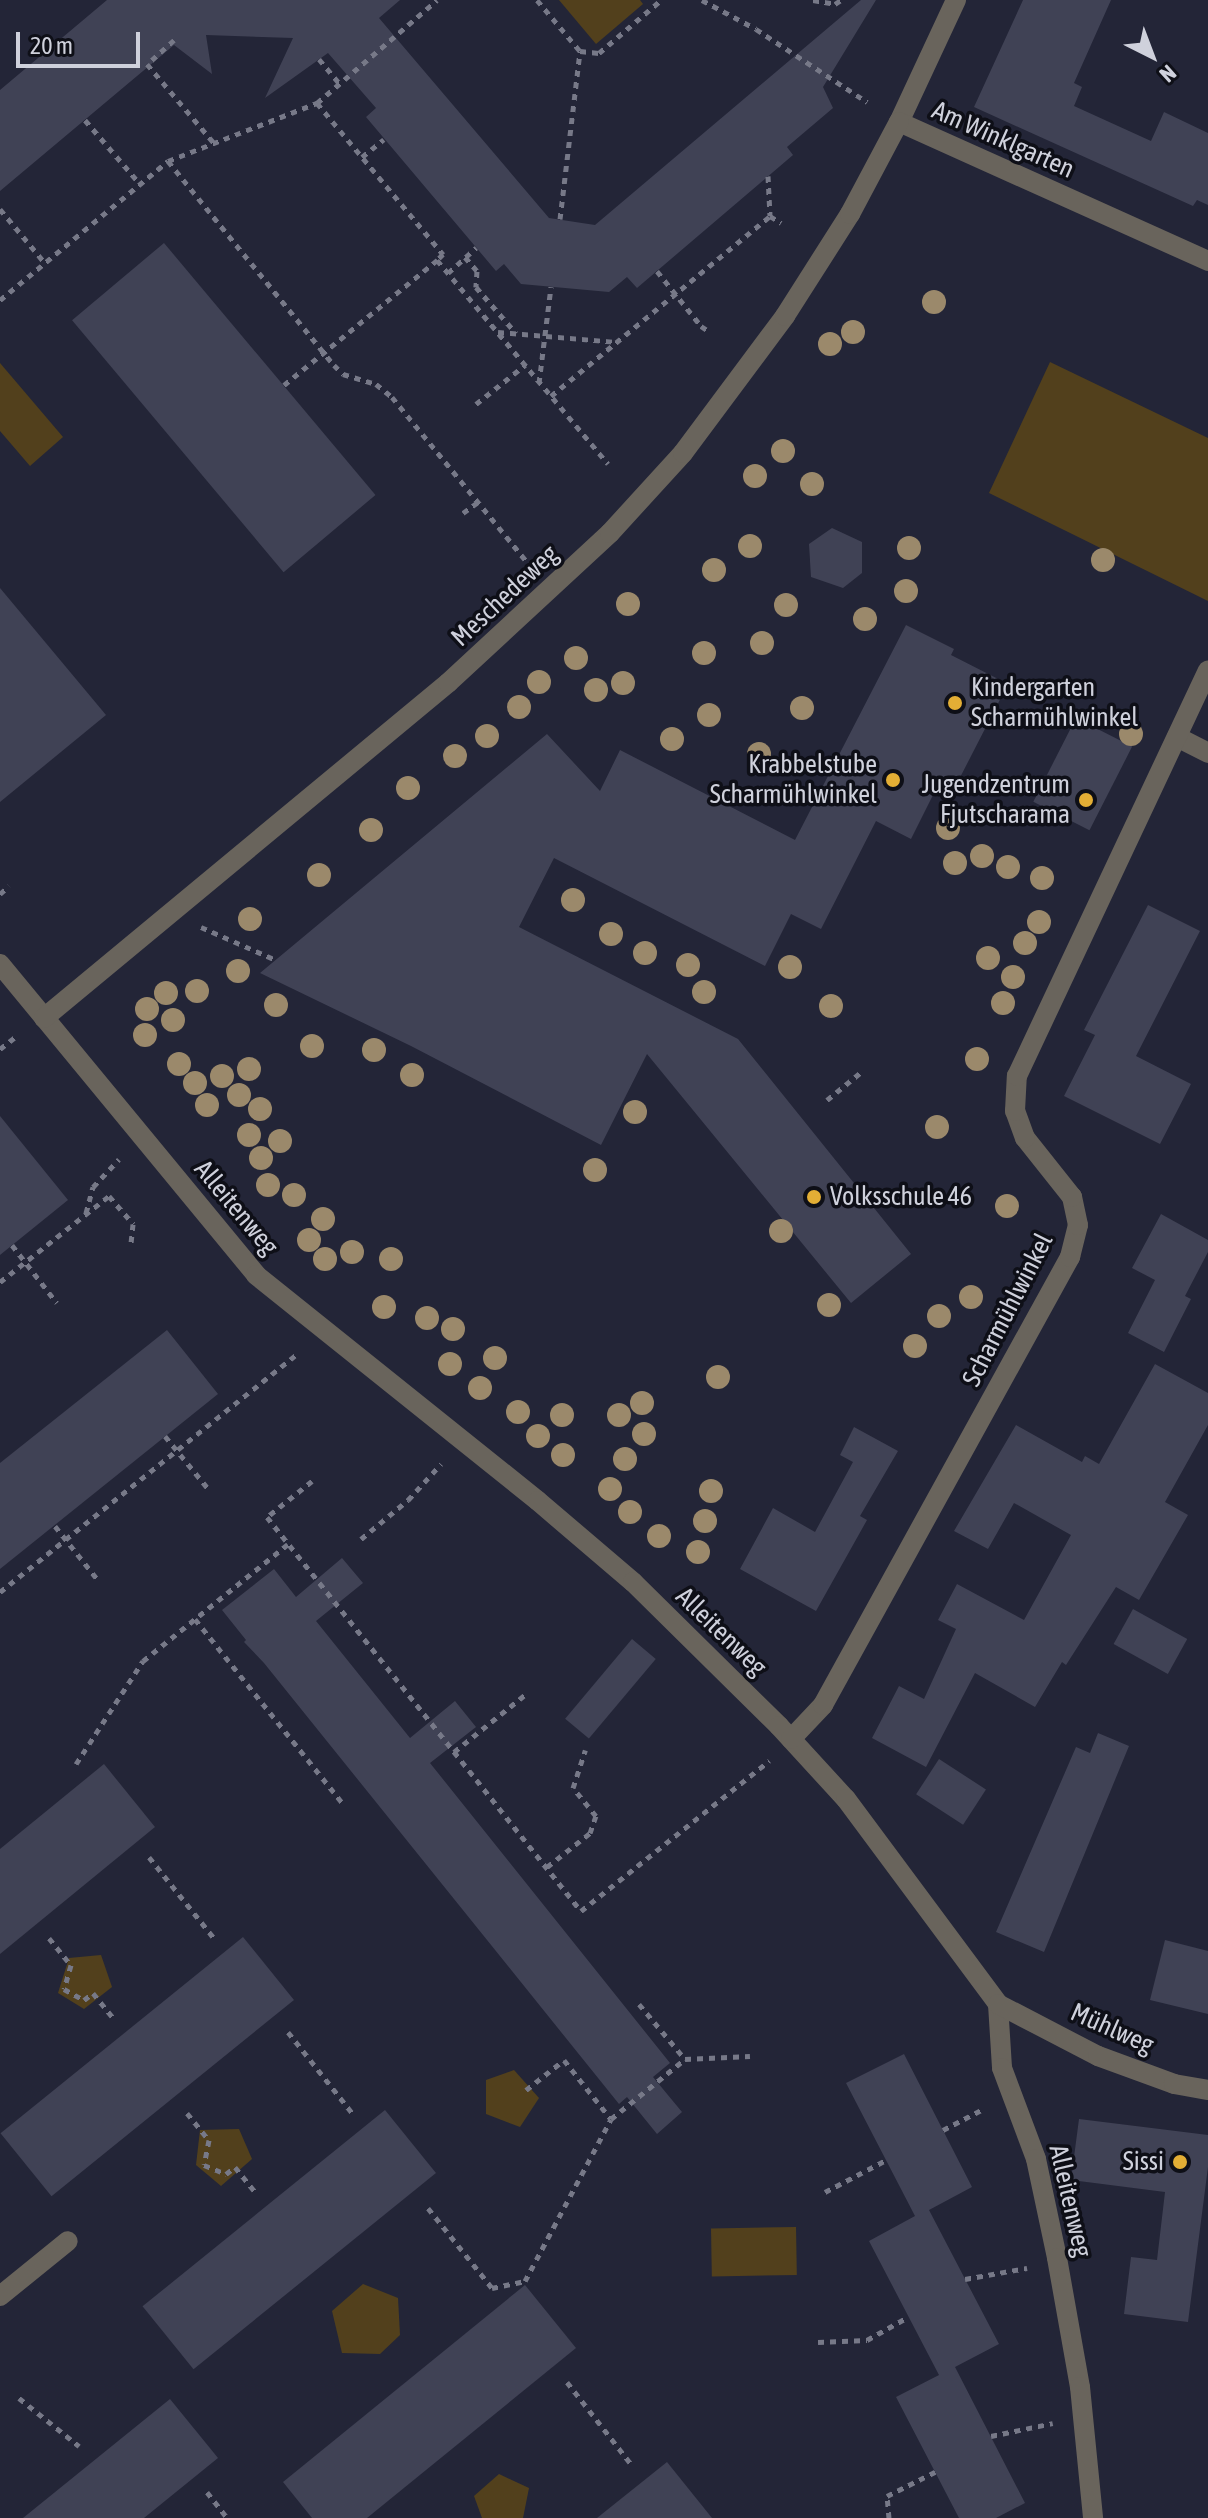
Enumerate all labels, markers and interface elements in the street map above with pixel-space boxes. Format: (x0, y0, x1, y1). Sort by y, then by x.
scale bar (20, 16, 144, 66)
north arrow (1112, 16, 1192, 96)
text: 20 m (30, 32, 73, 59)
text: N (1155, 60, 1182, 88)
street label: Am Winklgarten (927, 95, 1079, 185)
street label: Meschedeweg (445, 539, 565, 653)
place label: Kindergarten Scharmühlwinkel (971, 672, 1138, 734)
marker: Kindergarten Scharmühlwinkel (946, 694, 964, 712)
place label: Krabbelstube Scharmühlwinkel (710, 749, 877, 810)
place label: Jugendzentrum Fjutscharama (922, 769, 1070, 830)
marker: Krabbelstube Scharmühlwinkel (884, 771, 902, 789)
marker: Jugendzentrum Fjutscharama (1077, 791, 1095, 809)
street label: Alleitenweg (187, 1154, 285, 1262)
place label: Volksschule 46 (830, 1181, 972, 1213)
marker: Volksschule 46 (805, 1188, 823, 1206)
street label: Scharmühlwinkel (956, 1228, 1060, 1392)
street label: Alleitenweg (669, 1581, 773, 1683)
street label: Mühlweg (1066, 1997, 1158, 2061)
street label: Alleitenweg (1042, 2142, 1098, 2260)
place label: Sissi (1123, 2146, 1164, 2178)
marker: Sissi (1171, 2153, 1189, 2171)

